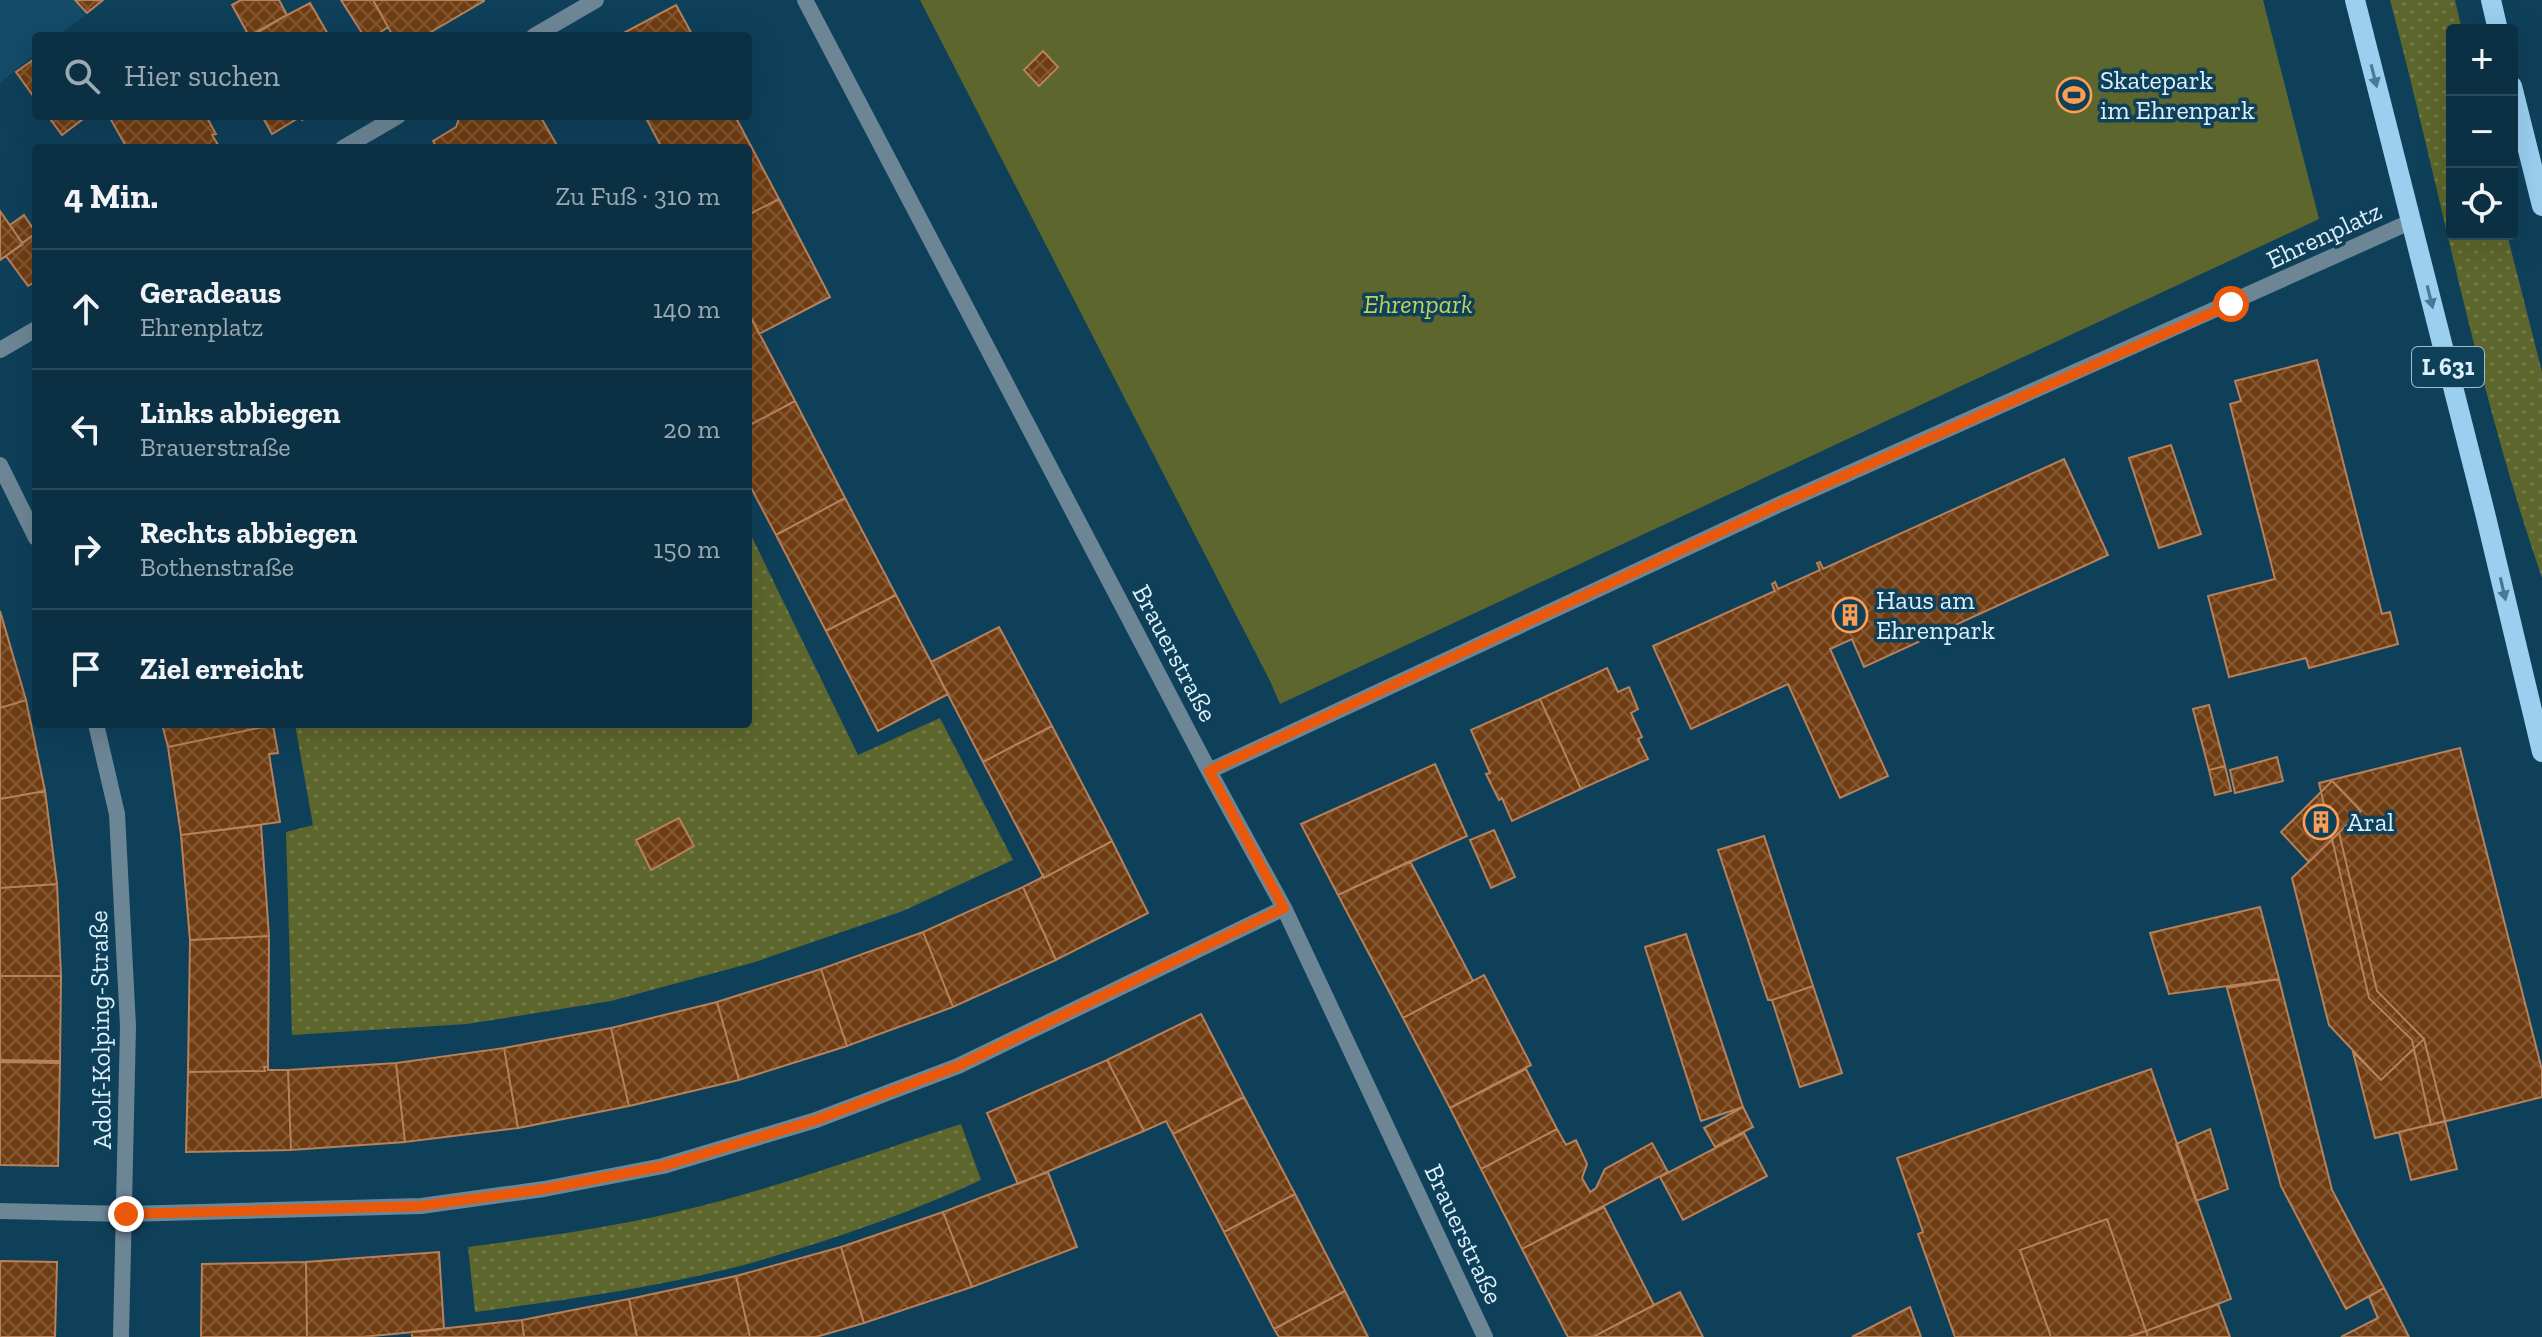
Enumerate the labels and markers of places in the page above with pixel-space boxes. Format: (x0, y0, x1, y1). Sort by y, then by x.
place label: Skatepark im Ehrenpark (2100, 64, 2255, 126)
sports icon: Skatepark im Ehrenpark (2055, 76, 2093, 114)
place label: Haus am Ehrenpark (1876, 584, 1996, 646)
building icon: Haus am Ehrenpark (1831, 596, 1869, 634)
building icon: Aral (2302, 803, 2340, 841)
place label: Aral (2347, 806, 2394, 838)

